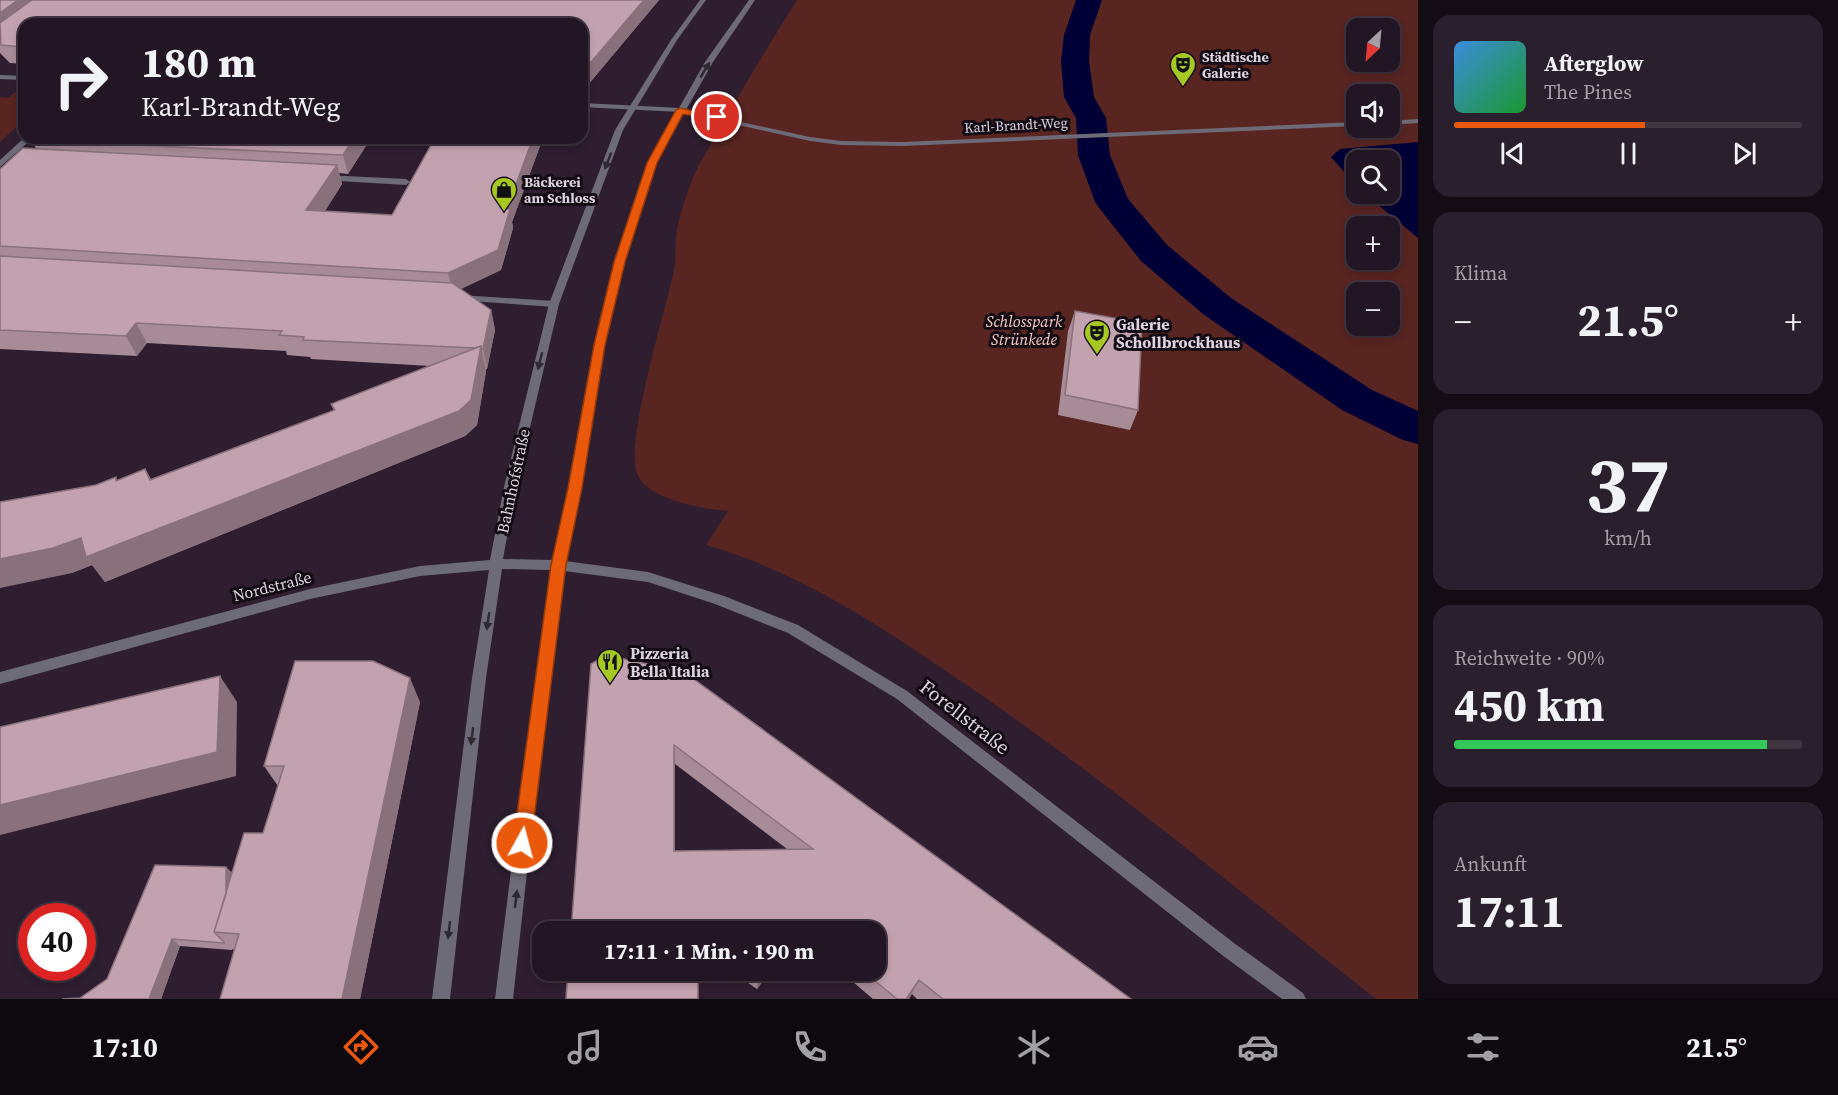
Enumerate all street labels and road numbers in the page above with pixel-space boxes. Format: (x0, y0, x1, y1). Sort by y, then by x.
street label: Karl-Brandt-Weg (964, 112, 1068, 138)
street label: Bahnhofstraße (491, 427, 535, 535)
street label: Nordstraße (230, 566, 314, 606)
street label: Forellstraße (914, 673, 1016, 761)

